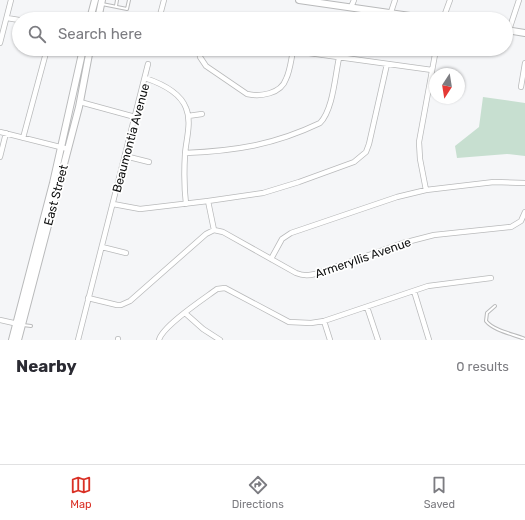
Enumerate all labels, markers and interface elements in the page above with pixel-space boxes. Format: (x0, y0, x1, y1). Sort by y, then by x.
search box (12, 12, 513, 56)
icon: search (26, 23, 48, 45)
text: Search here (58, 25, 142, 43)
north arrow (429, 68, 465, 104)
street label: Beaumontia Avenue (110, 82, 152, 194)
street label: East Street (41, 163, 71, 227)
street label: Armeryllis Avenue (313, 235, 413, 281)
text: Nearby (16, 356, 77, 376)
text: 0 results (456, 359, 509, 374)
tab: Map (70, 474, 92, 511)
tab: Directions (232, 474, 284, 511)
tab: Saved (424, 474, 455, 511)

